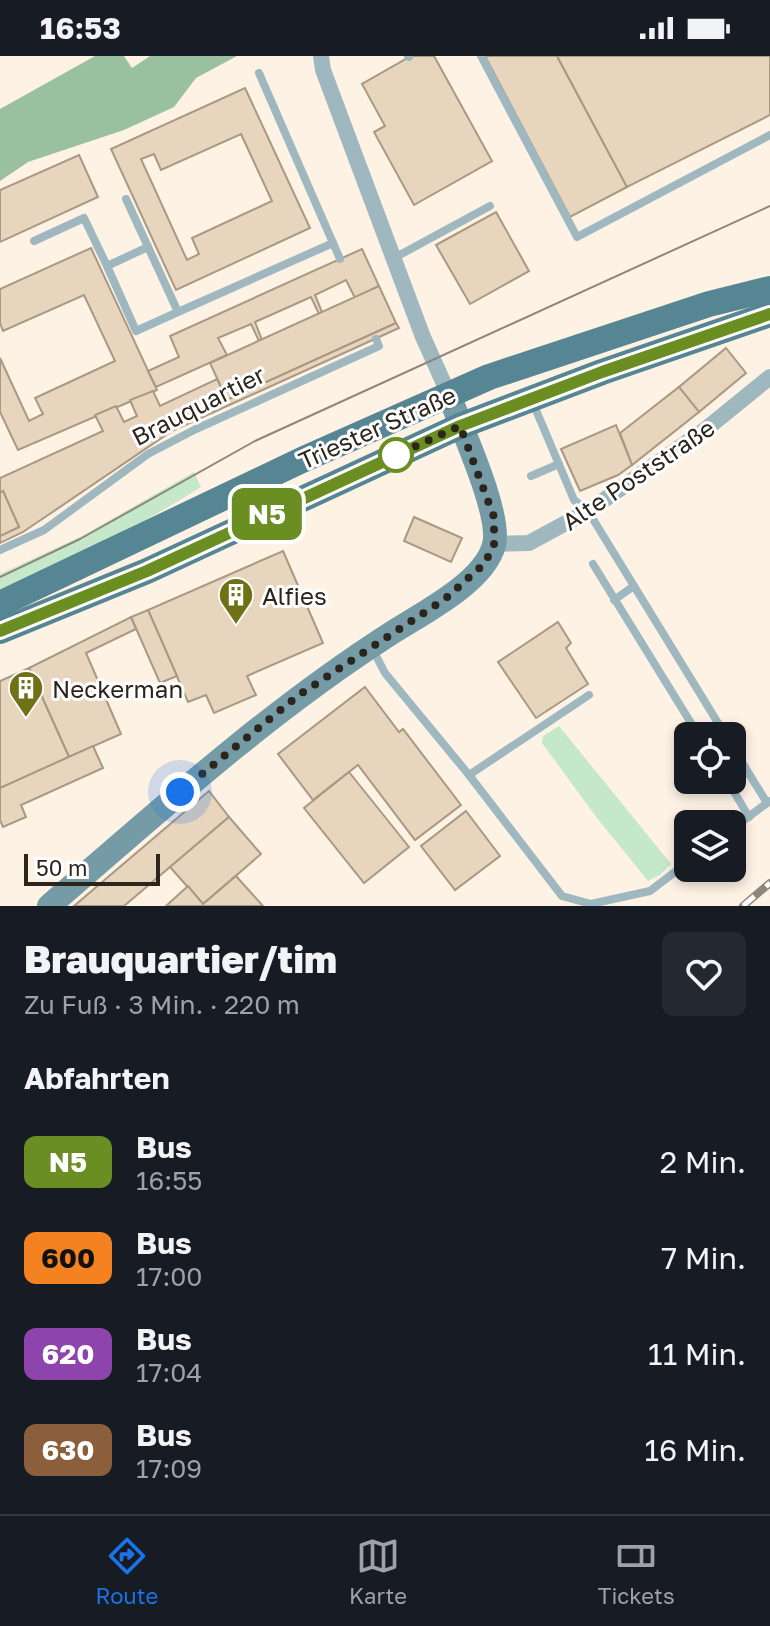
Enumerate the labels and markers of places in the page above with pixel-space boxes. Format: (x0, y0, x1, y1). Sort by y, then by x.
unlabelled marker (379, 438, 413, 472)
building icon: Alfies (217, 576, 255, 626)
place label: Alfies (262, 581, 327, 610)
building icon: Neckerman (7, 669, 45, 719)
place label: Neckerman (52, 674, 183, 703)

